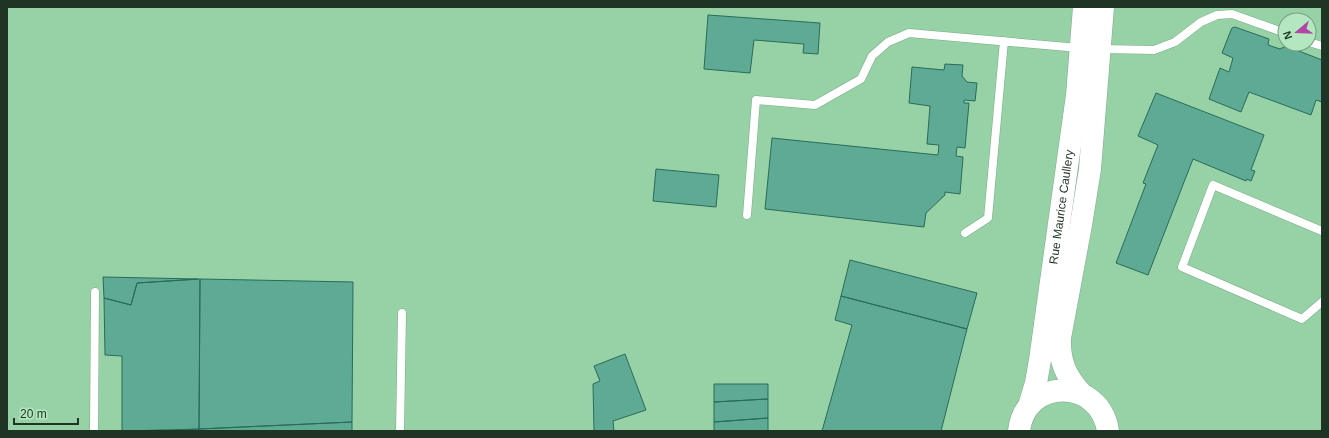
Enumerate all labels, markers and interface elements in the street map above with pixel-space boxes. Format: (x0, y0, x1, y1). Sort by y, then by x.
north arrow (1277, 12, 1317, 52)
text: N (1281, 29, 1295, 41)
street label: Rue Maurice Caullery (1046, 149, 1076, 265)
scale bar (14, 400, 78, 426)
text: 20 m (20, 407, 47, 421)

